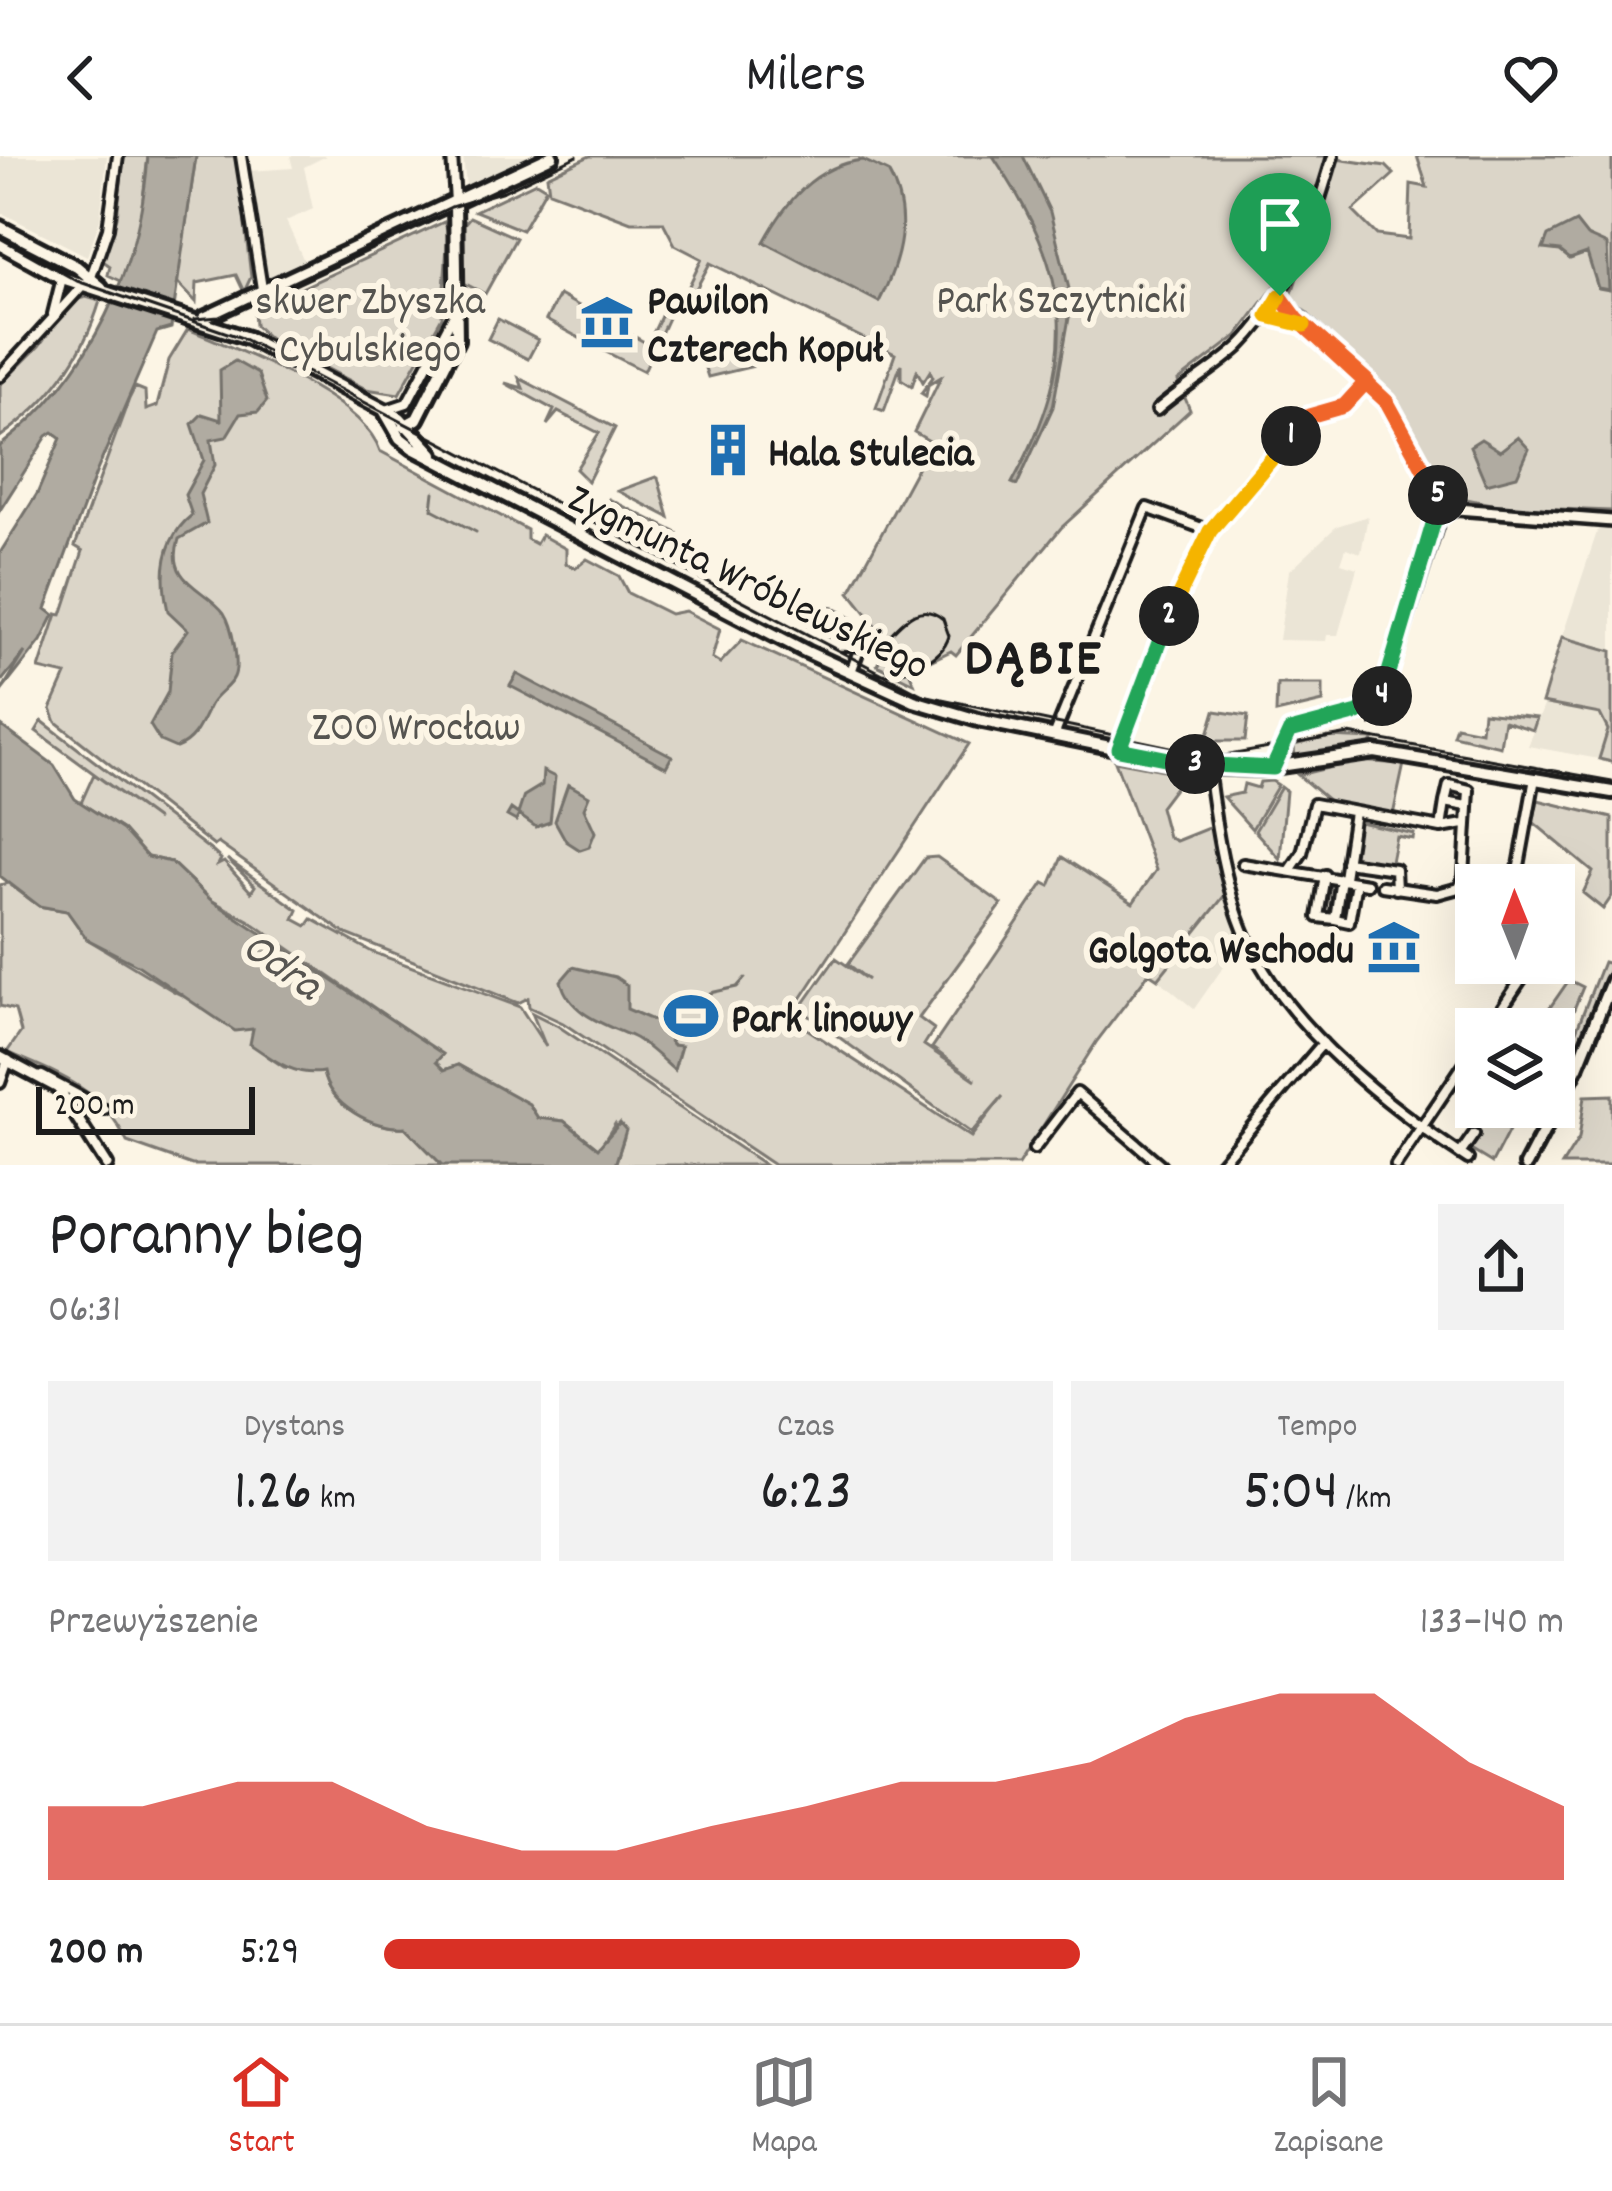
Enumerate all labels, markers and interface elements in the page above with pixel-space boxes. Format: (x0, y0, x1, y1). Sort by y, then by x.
text: Milers (746, 40, 866, 117)
icon: back (48, 45, 114, 111)
icon: heart (1498, 45, 1564, 111)
pin (1229, 173, 1331, 296)
icon: arrive (1247, 191, 1313, 257)
park label: Park Szczytnicki (936, 274, 1186, 334)
park label: skwer Zbyszka Cybulskiego (255, 275, 486, 383)
place label: Pawilon Czterech Kopuł (647, 275, 884, 383)
museum icon: Pawilon Czterech Kopuł (578, 293, 636, 351)
pin: 1 (1261, 406, 1321, 466)
text: 1 (1287, 412, 1295, 459)
building icon: Hala Stulecia (699, 421, 757, 479)
place label: Hala Stulecia (768, 427, 975, 487)
pin: 5 (1408, 465, 1468, 525)
text: 5 (1430, 471, 1446, 518)
street label: Zygmunta Wróblewskiego (556, 472, 938, 699)
pin: 2 (1139, 586, 1199, 646)
text: 2 (1162, 592, 1176, 639)
district label: DĄBIE (964, 624, 1104, 701)
pin: 4 (1352, 666, 1412, 726)
text: 4 (1375, 672, 1389, 719)
park label: ZOO Wrocław (312, 701, 521, 761)
pin: 3 (1165, 734, 1225, 794)
text: 3 (1188, 740, 1202, 787)
north arrow (1455, 864, 1575, 984)
map controls (1455, 864, 1575, 1128)
water label: Odra (227, 918, 335, 1020)
museum icon: Golgota Wschodu (1365, 918, 1423, 976)
place label: Golgota Wschodu (1088, 924, 1354, 984)
sports icon: Park linowy (662, 987, 720, 1045)
place label: Park linowy (731, 993, 914, 1053)
button: layers (1455, 1008, 1575, 1128)
scale bar (36, 1081, 255, 1134)
text: 200 m (54, 1084, 135, 1131)
text: Poranny bieg (48, 1193, 364, 1287)
button: share (1438, 1204, 1564, 1330)
text: 06:31 (48, 1285, 121, 1340)
text: Dystans (244, 1405, 345, 1452)
text: Czas (777, 1405, 835, 1452)
text: Tempo (1277, 1405, 1357, 1452)
text: 1.26 (233, 1452, 312, 1538)
text: 6:23 (760, 1452, 852, 1538)
text: 5:04 (1243, 1452, 1338, 1538)
text: km (312, 1477, 356, 1524)
text: /km (1338, 1477, 1392, 1524)
text: Przewyższenie (48, 1597, 259, 1652)
text: 133–140 m (1420, 1597, 1564, 1652)
text: 200 m (48, 1927, 143, 1982)
text: 5:29 (240, 1927, 299, 1982)
tab: Start (228, 2049, 295, 2168)
tab: Mapa (751, 2049, 817, 2168)
tab: Zapisane (1273, 2049, 1384, 2168)

